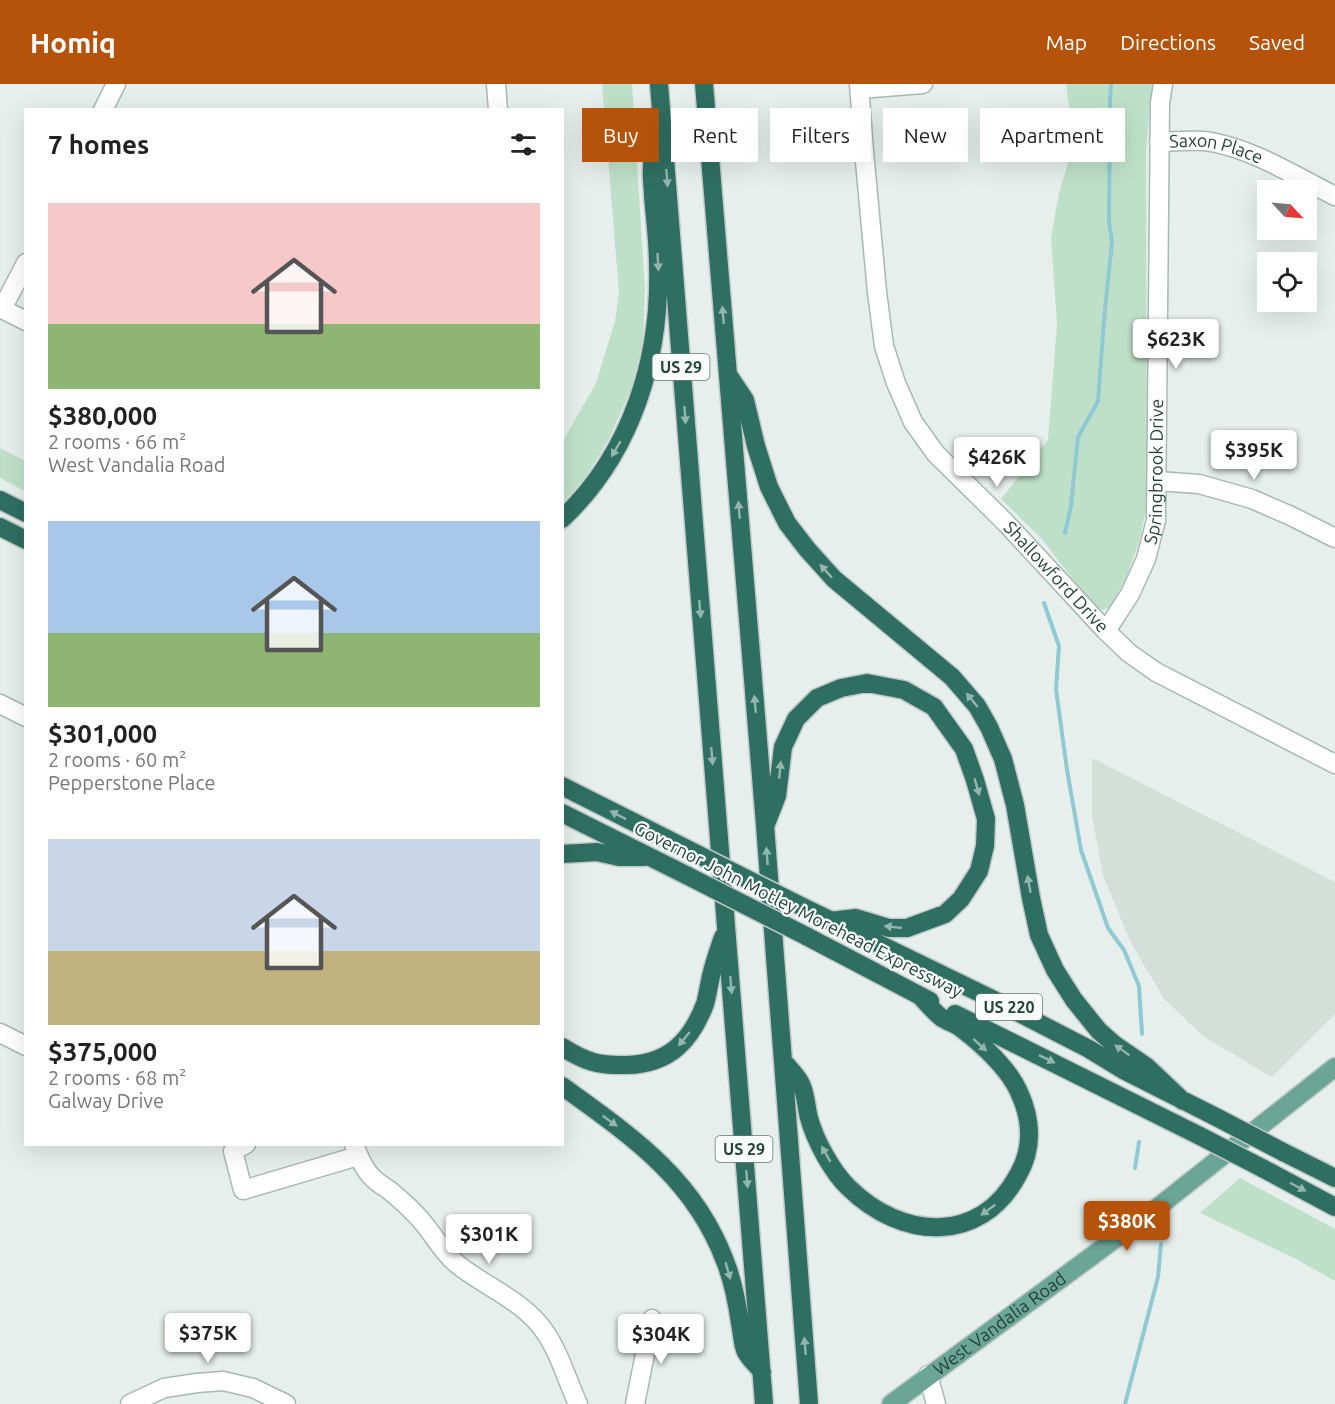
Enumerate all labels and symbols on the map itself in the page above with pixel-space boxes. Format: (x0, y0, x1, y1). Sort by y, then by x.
street label: Saxon Place (1168, 130, 1266, 167)
one-way arrow (662, 169, 671, 188)
north arrow (1257, 180, 1317, 240)
one-way arrow (653, 252, 662, 271)
one-way arrow (718, 306, 728, 325)
pin: $623K (1134, 319, 1218, 370)
road number: US 29 (652, 354, 710, 380)
street label: Springbrook Drive (1139, 399, 1166, 546)
one-way arrow (680, 405, 690, 424)
pin: $395K (1212, 430, 1296, 481)
pin: $426K (955, 437, 1039, 488)
one-way arrow (610, 441, 621, 457)
one-way arrow (734, 501, 744, 520)
street label: Shallowford Drive (1000, 517, 1113, 636)
one-way arrow (820, 564, 834, 578)
one-way arrow (696, 600, 705, 619)
one-way arrow (965, 692, 978, 708)
one-way arrow (750, 695, 760, 714)
one-way arrow (707, 747, 717, 766)
one-way arrow (775, 760, 785, 779)
one-way arrow (973, 778, 982, 796)
one-way arrow (610, 810, 627, 819)
street label: Governor John Motley Morehead Expressway (631, 817, 966, 1001)
one-way arrow (762, 847, 772, 866)
one-way arrow (1024, 875, 1033, 894)
one-way arrow (884, 922, 903, 932)
one-way arrow (726, 975, 735, 994)
road number: US 220 (976, 994, 1042, 1020)
one-way arrow (678, 1031, 691, 1047)
one-way arrow (972, 1038, 987, 1051)
one-way arrow (1114, 1044, 1130, 1056)
one-way arrow (1038, 1055, 1055, 1064)
one-way arrow (601, 1115, 617, 1127)
road number: US 29 (716, 1136, 772, 1162)
one-way arrow (821, 1145, 831, 1162)
one-way arrow (742, 1170, 751, 1189)
one-way arrow (1290, 1182, 1307, 1192)
pin: $380K (1085, 1201, 1169, 1252)
one-way arrow (980, 1204, 996, 1216)
pin: $301K (447, 1214, 531, 1265)
one-way arrow (724, 1262, 733, 1280)
street label: West Vandalia Road (929, 1268, 1069, 1379)
pin: $375K (166, 1313, 250, 1364)
pin: $304K (619, 1314, 703, 1365)
one-way arrow (800, 1336, 810, 1355)

